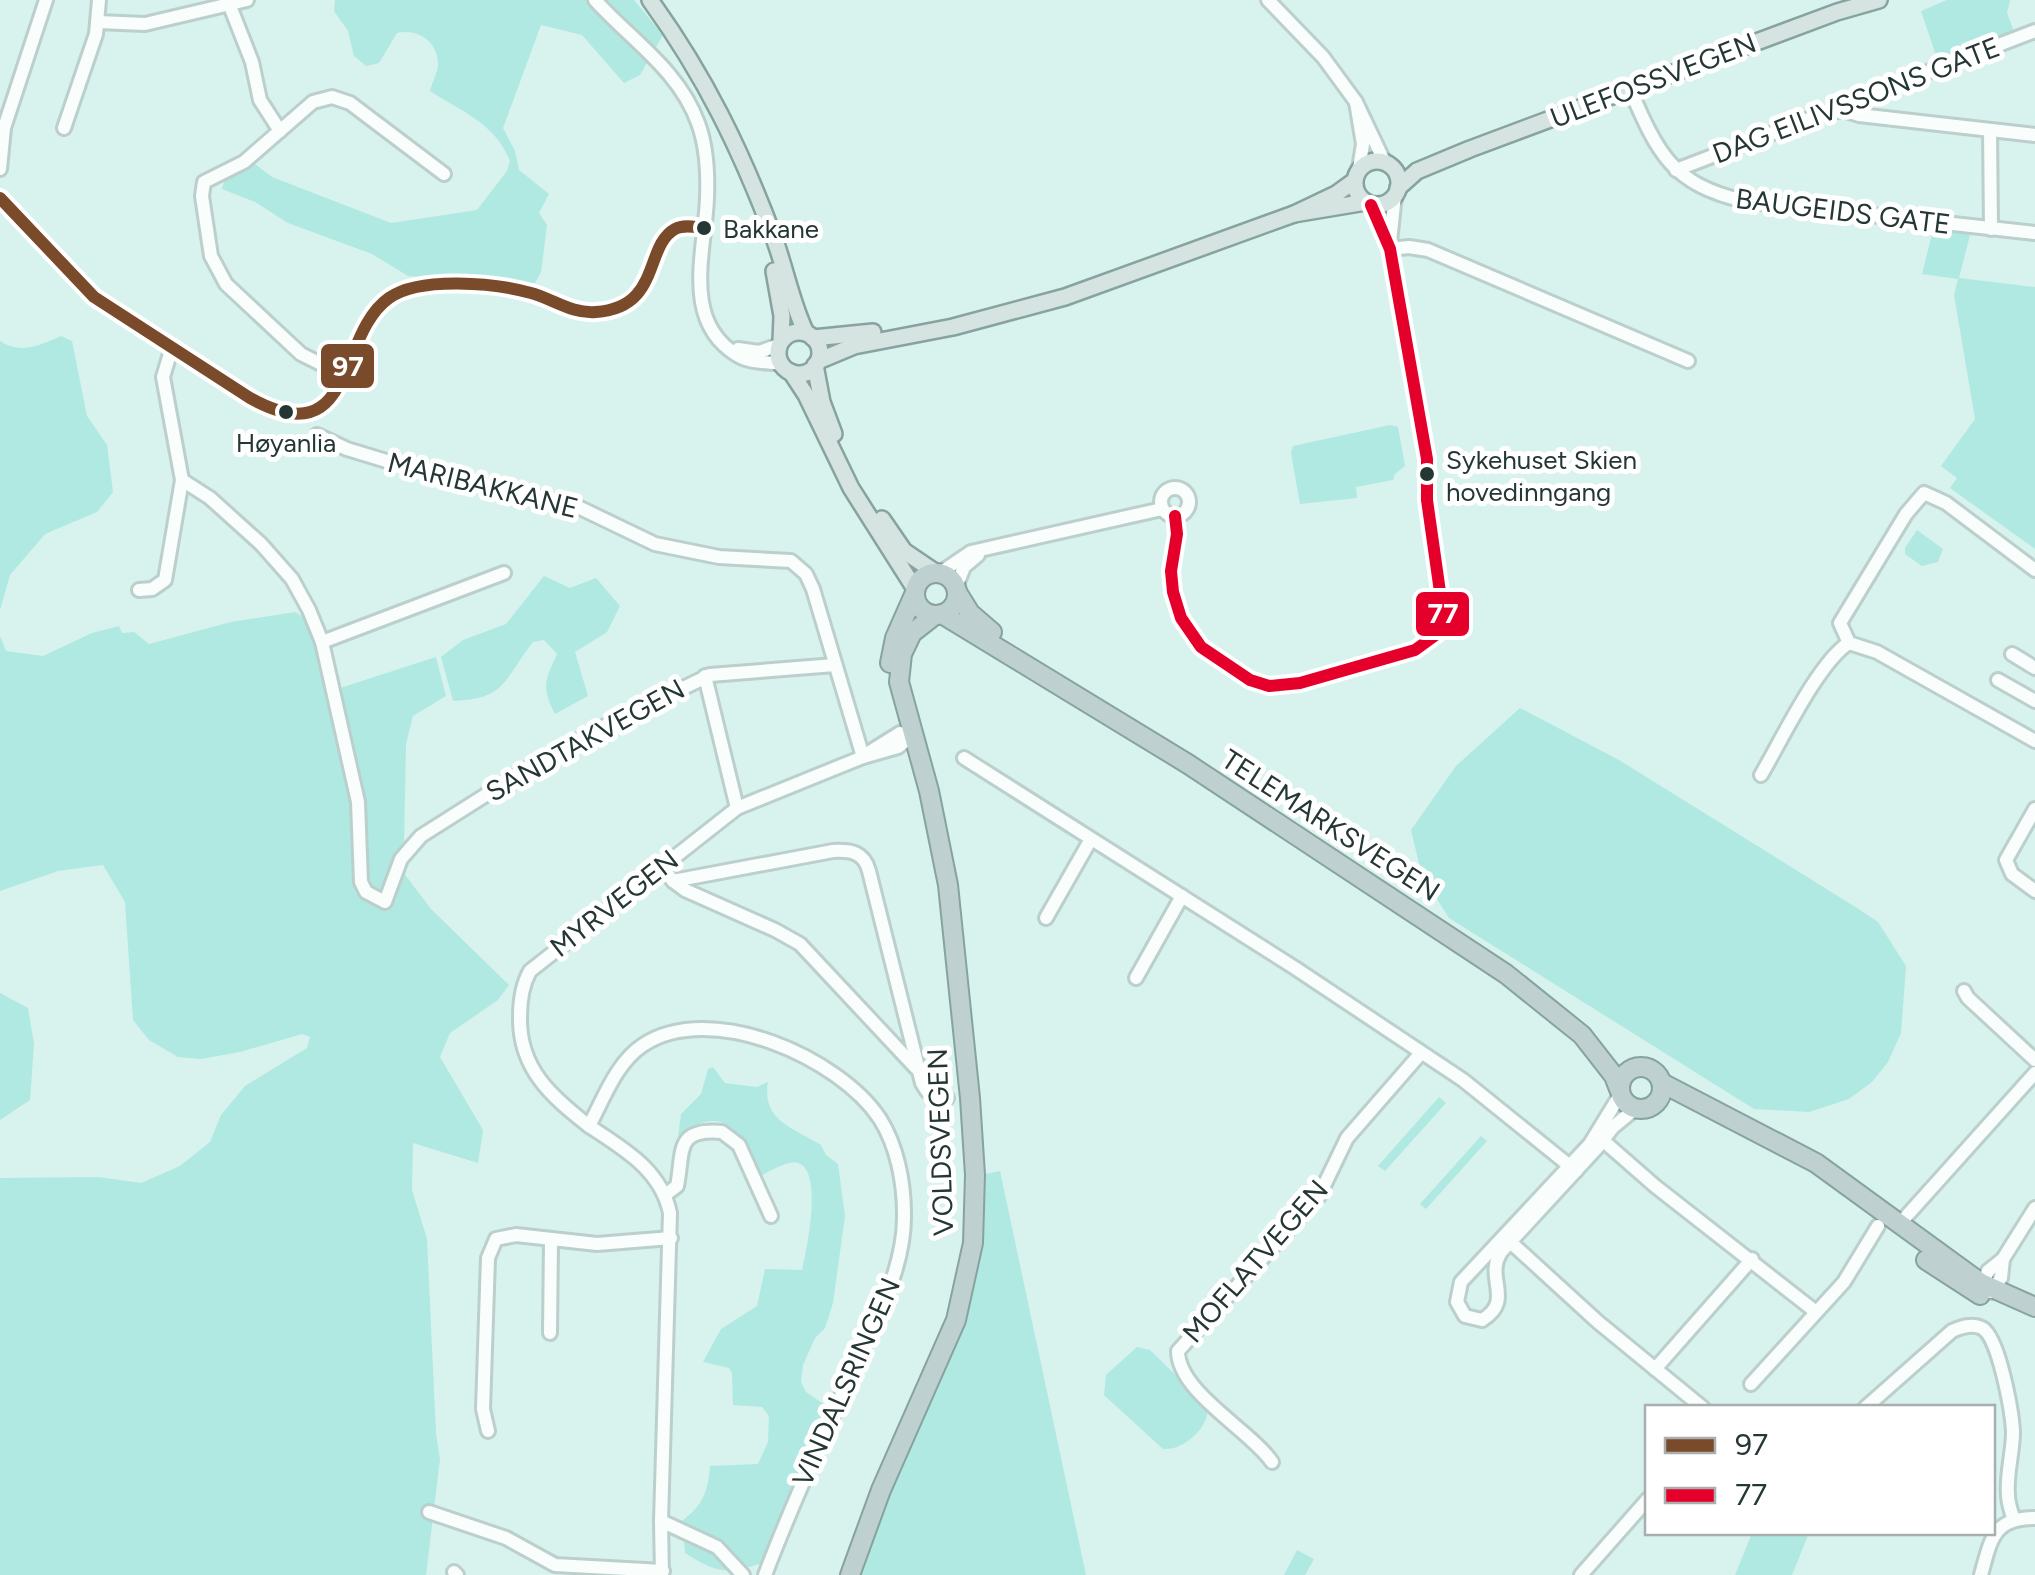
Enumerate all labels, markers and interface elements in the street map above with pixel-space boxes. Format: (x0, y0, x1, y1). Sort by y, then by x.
street label: ULEFOSSVEGEN (1545, 25, 1761, 135)
street label: DAG EILIVSSONS GATE (1708, 29, 2004, 171)
street label: BAUGEIDS GATE (1734, 181, 1952, 241)
place label: Bakkane (723, 213, 819, 245)
marker: Bakkane (694, 218, 714, 238)
line badge: 97 (319, 342, 376, 390)
text: 97 (332, 349, 364, 383)
marker: Høyanlia (276, 402, 296, 422)
place label: Høyanlia (236, 427, 336, 459)
place label: Sykehuset Skien hovedinngang (1446, 444, 1637, 508)
street label: MARIBAKKANE (384, 445, 582, 525)
marker: Sykehuset Skien hovedinngang (1417, 464, 1437, 484)
line badge: 77 (1414, 590, 1471, 638)
text: 77 (1427, 596, 1459, 630)
street label: SANDTAKVEGEN (480, 671, 690, 809)
street label: TELEMARKSVEGEN (1216, 742, 1446, 908)
street label: MYRVEGEN (543, 842, 685, 964)
street label: VOLDSVEGEN (920, 1048, 960, 1236)
street label: MOFLATVEGEN (1175, 1173, 1335, 1349)
street label: VINDALSRINGEN (785, 1272, 907, 1492)
legend (1645, 1405, 1995, 1535)
text: 97 (1735, 1426, 1768, 1463)
text: 77 (1735, 1476, 1767, 1513)

